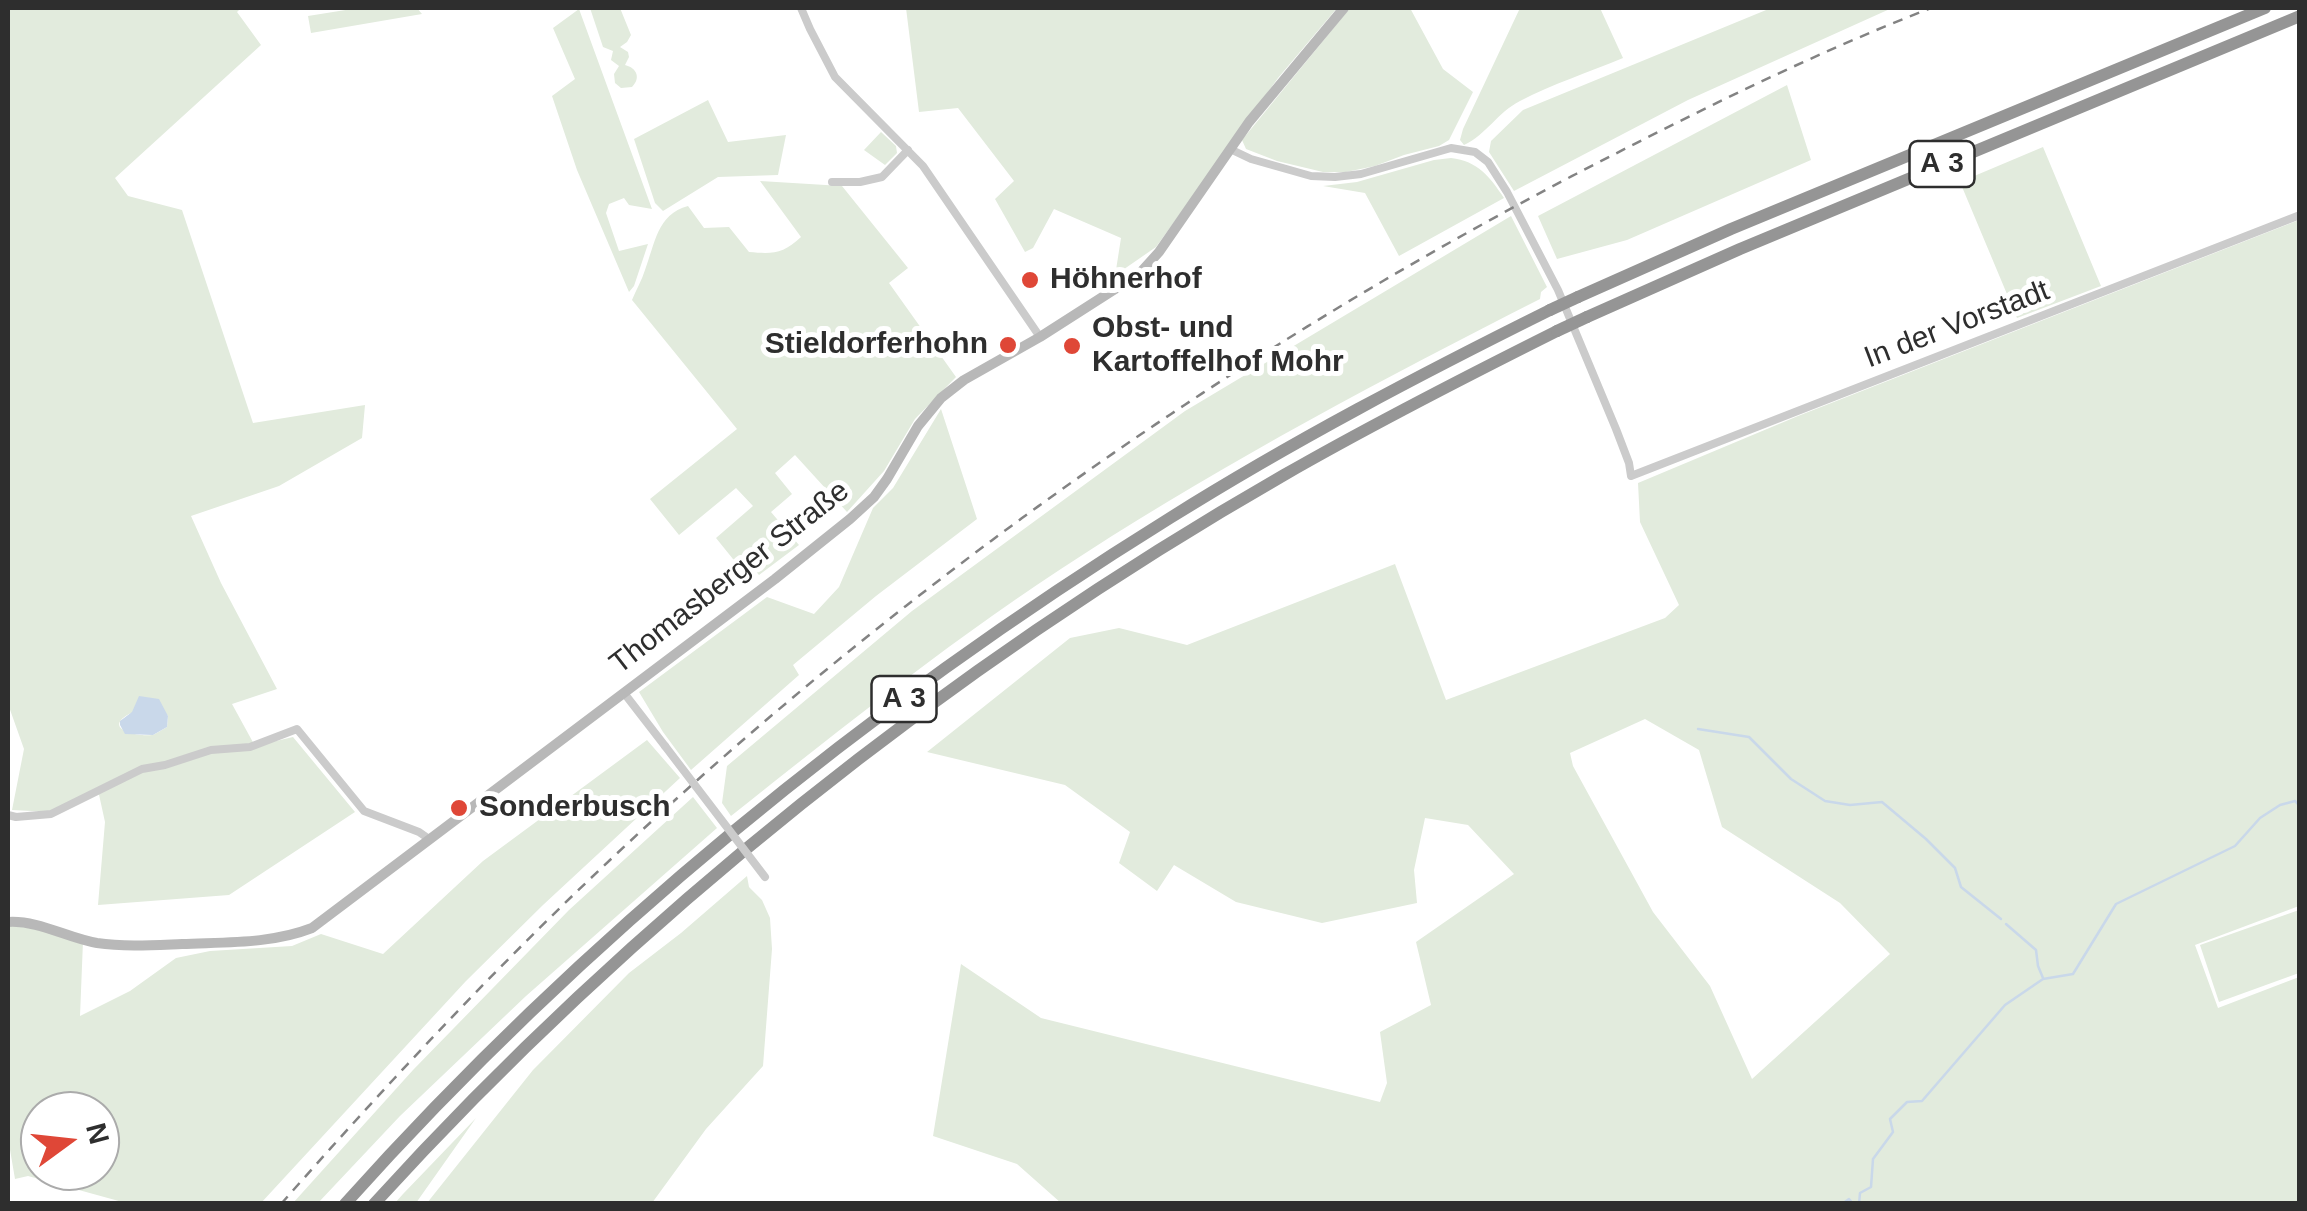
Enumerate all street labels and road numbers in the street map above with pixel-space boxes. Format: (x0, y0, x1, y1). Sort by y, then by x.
road number: A 3 (1910, 141, 1974, 187)
street label: In der Vorstadt (1859, 273, 2055, 377)
street label: Thomasberger Straße (603, 473, 857, 683)
road number: A 3 (872, 676, 936, 722)

